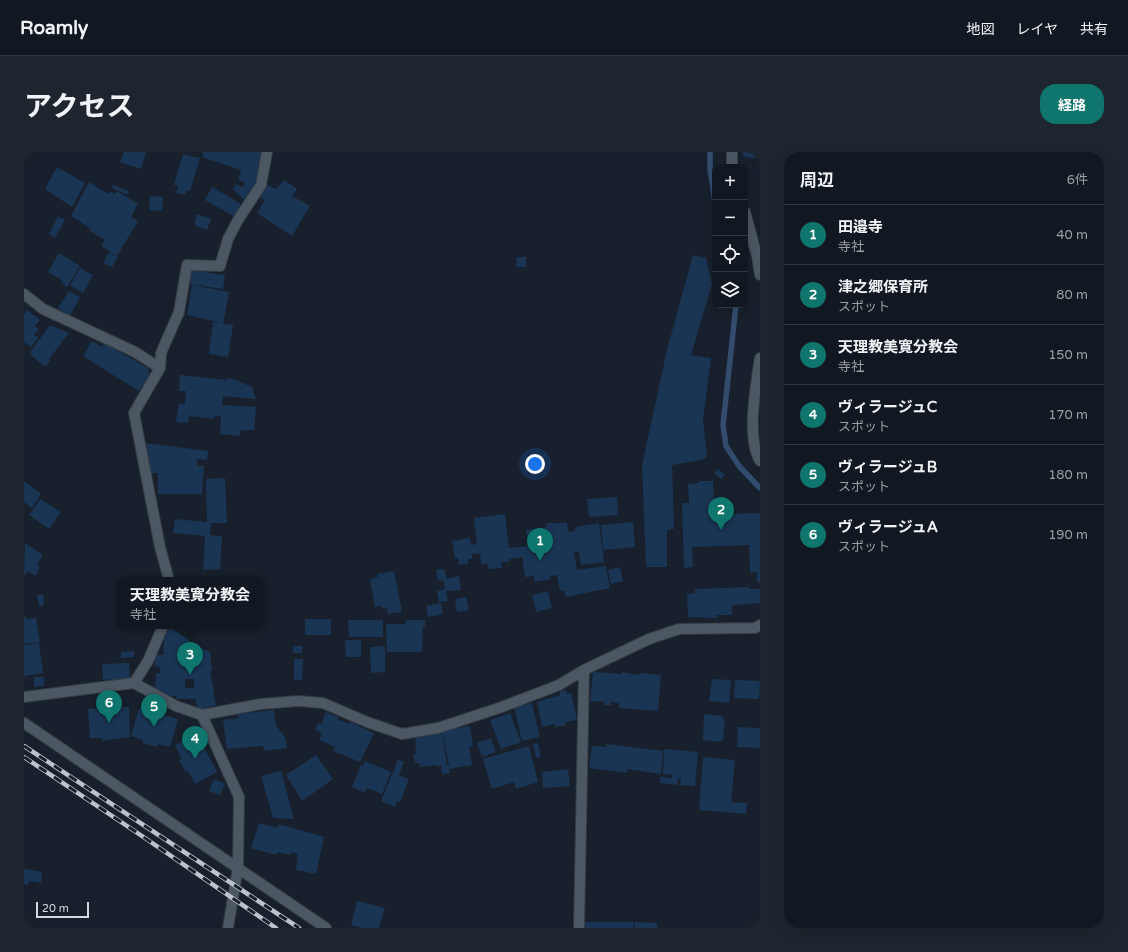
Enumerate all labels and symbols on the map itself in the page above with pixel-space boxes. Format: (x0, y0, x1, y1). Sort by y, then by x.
your location (525, 454, 545, 474)
pin: 2 (708, 497, 734, 530)
pin: 1 (527, 528, 553, 561)
pin: 3 (177, 642, 203, 675)
pin: 6 (96, 690, 122, 723)
pin: 5 (141, 694, 167, 727)
pin: 4 (182, 726, 208, 759)
scale bar (36, 900, 89, 919)

